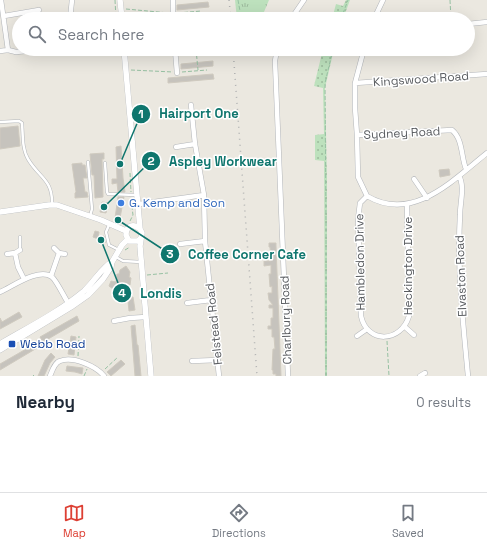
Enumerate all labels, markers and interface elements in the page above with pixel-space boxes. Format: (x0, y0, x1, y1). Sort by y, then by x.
search box (12, 12, 475, 56)
icon: search (26, 23, 48, 45)
text: Search here (58, 25, 144, 44)
street label: Kingswood Road (372, 68, 470, 90)
callout: Hairport One (131, 101, 247, 126)
text: Hairport One (159, 105, 239, 122)
text: 1 (138, 106, 144, 122)
street label: Sydney Road (363, 123, 441, 143)
callout: Aspley Workwear (141, 148, 285, 173)
text: 2 (147, 153, 155, 169)
text: Aspley Workwear (169, 153, 277, 170)
place label: G. Kemp and Son (129, 195, 225, 211)
marker: G. Kemp and Son (116, 198, 126, 208)
street label: Hambledon Drive (351, 213, 369, 311)
street label: Heckington Drive (400, 217, 416, 315)
street label: Elvaston Road (452, 235, 470, 317)
callout: Coffee Corner Cafe (160, 242, 314, 267)
text: 3 (166, 246, 174, 262)
text: Coffee Corner Cafe (188, 246, 306, 263)
street label: Charlbury Road (276, 275, 296, 365)
callout: Londis (112, 281, 189, 306)
street label: Felstead Road (202, 282, 226, 366)
text: 4 (118, 285, 126, 301)
text: Londis (140, 285, 182, 302)
place label: Webb Road (20, 336, 85, 352)
marker: Webb Road (7, 339, 17, 349)
text: Nearby (16, 391, 75, 413)
text: 0 results (416, 394, 471, 411)
tab: Map (63, 502, 86, 540)
tab: Directions (212, 502, 266, 540)
tab: Saved (392, 502, 424, 540)

